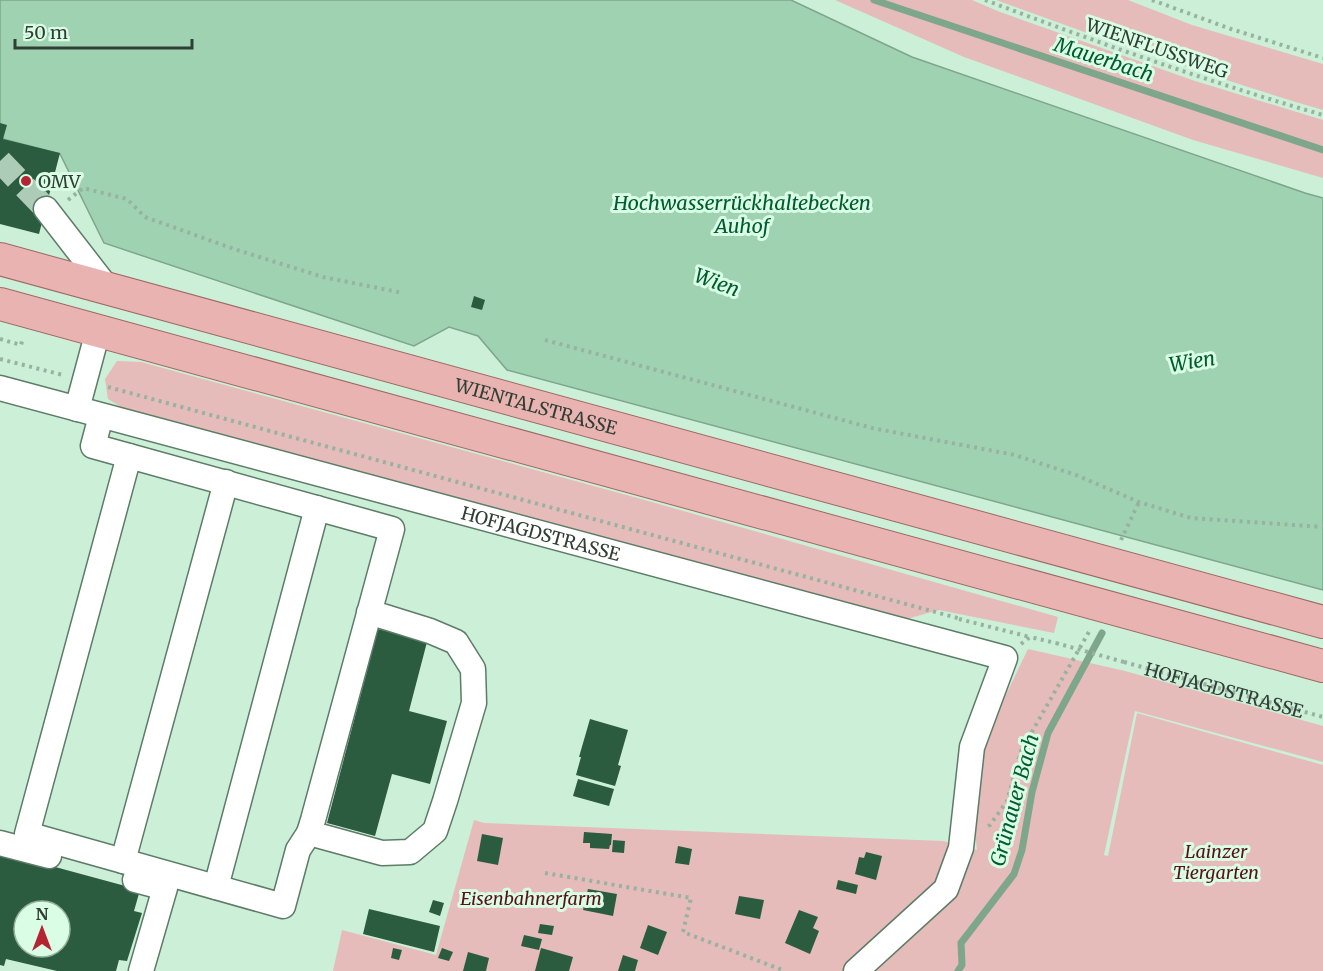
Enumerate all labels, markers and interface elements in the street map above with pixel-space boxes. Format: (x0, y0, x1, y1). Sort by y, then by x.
scale bar (15, 12, 192, 50)
street label: WIENFLUSSWEG (1082, 13, 1231, 83)
text: 50 m (24, 21, 68, 44)
water label: Mauerbach (1050, 31, 1157, 87)
place label: OMV (38, 170, 81, 193)
marker: OMV (19, 174, 33, 188)
water label: Hochwasserrückhaltebecken Auhof (612, 190, 871, 238)
water label: Wien (691, 262, 743, 302)
water label: Wien (1167, 345, 1217, 377)
street label: WIENTALSTRASSE (451, 373, 621, 440)
street label: HOFJAGDSTRASSE (459, 501, 623, 566)
street label: HOFJAGDSTRASSE (1142, 657, 1307, 723)
water label: Grünauer Bach (984, 731, 1044, 869)
park label: Lainzer Tiergarten (1173, 840, 1259, 884)
park label: Eisenbahnerfarm (460, 887, 602, 910)
north arrow (12, 899, 72, 959)
text: N (36, 904, 49, 924)

